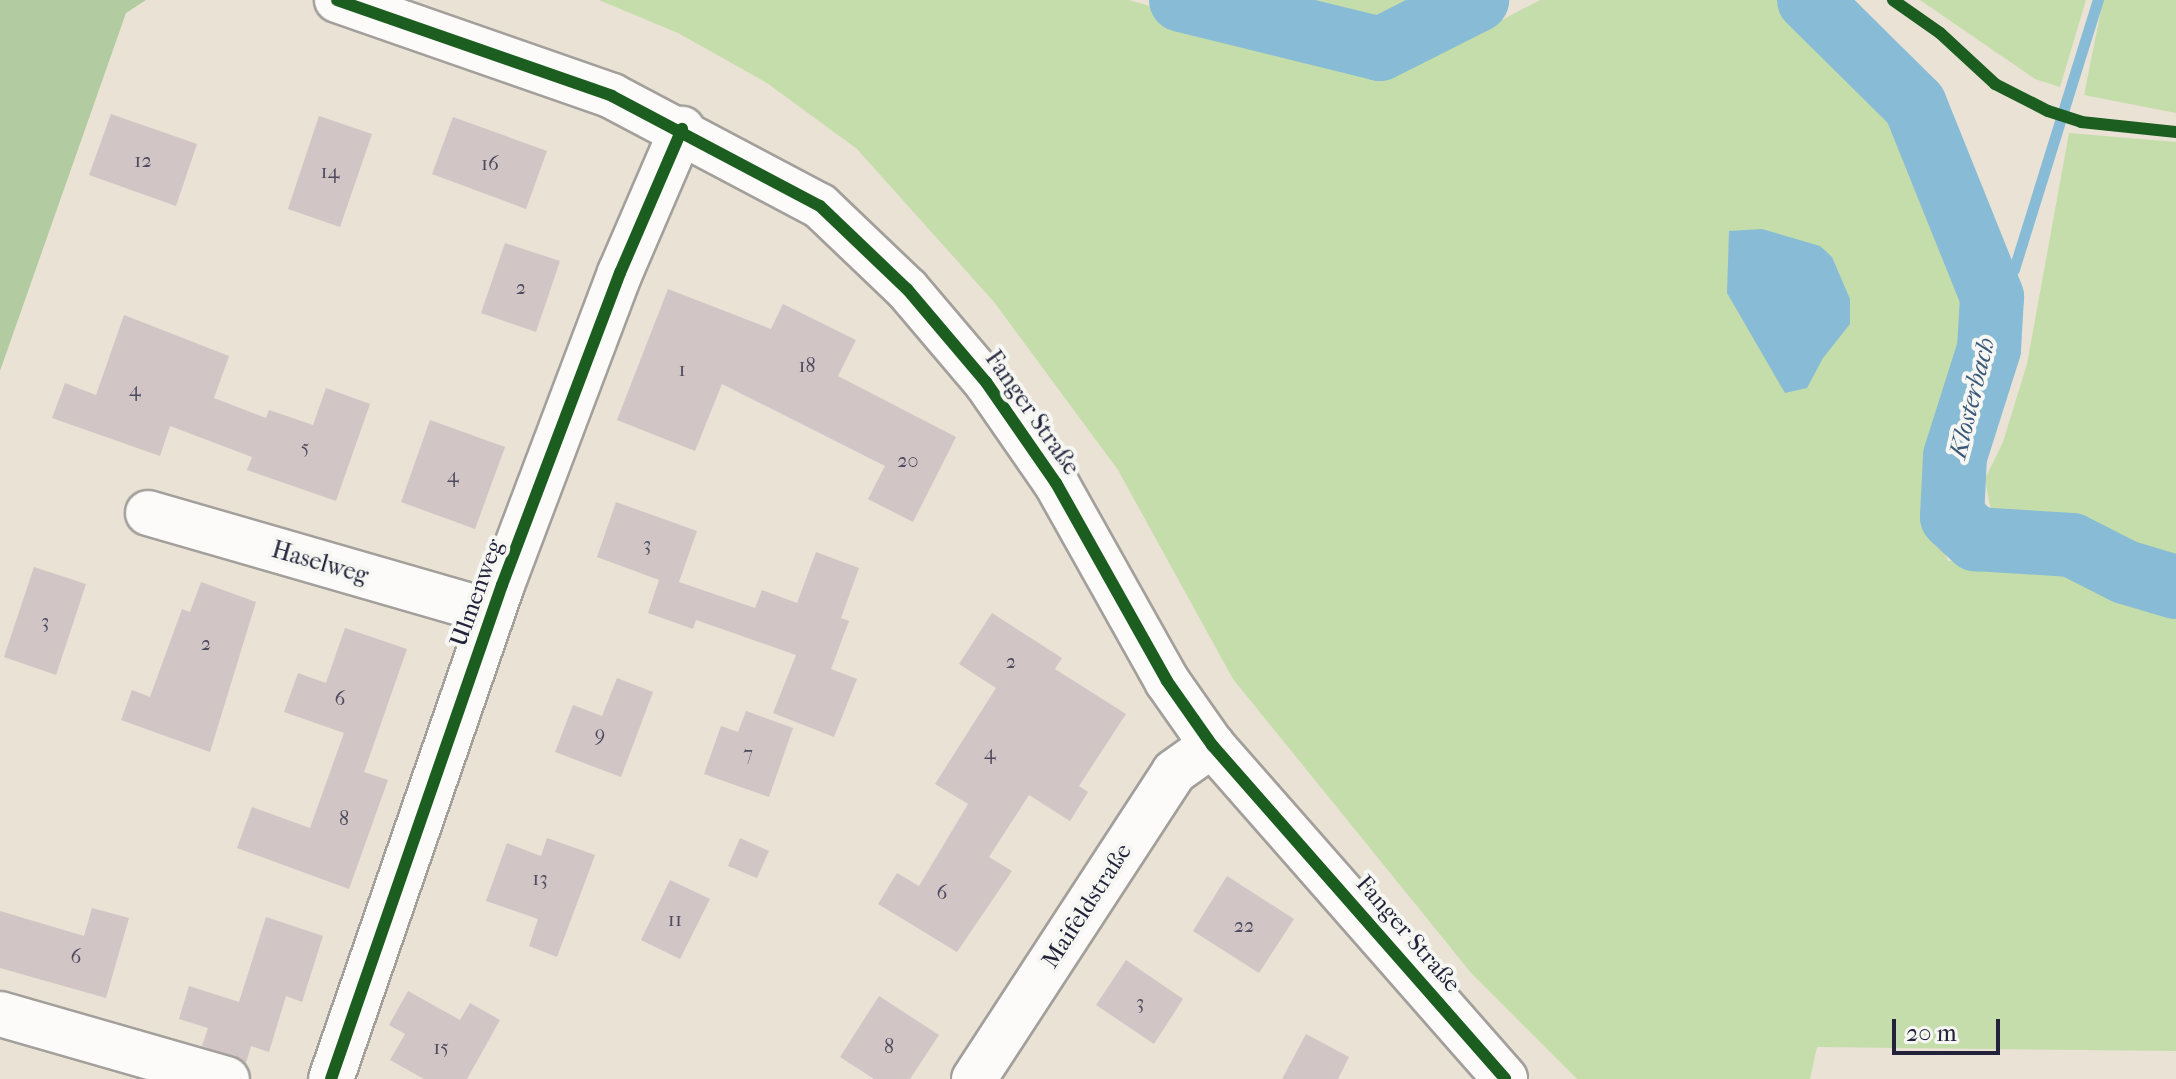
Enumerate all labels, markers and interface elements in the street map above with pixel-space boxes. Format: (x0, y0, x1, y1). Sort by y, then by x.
house number: 12 (134, 148, 152, 172)
house number: 16 (481, 151, 499, 175)
house number: 14 (321, 159, 339, 183)
house number: 2 (516, 275, 526, 299)
water label: Klosterbach (1942, 334, 2002, 462)
street label: Fanger Straße (979, 345, 1085, 481)
house number: 18 (798, 353, 816, 377)
house number: 1 (678, 357, 686, 381)
house number: 4 (129, 377, 141, 401)
house number: 5 (301, 435, 309, 459)
house number: 20 (897, 448, 919, 472)
house number: 4 (447, 463, 459, 487)
house number: 3 (643, 532, 651, 556)
street label: Haselweg (268, 535, 372, 591)
street label: Ulmenweg (444, 535, 510, 651)
house number: 3 (41, 609, 49, 633)
house number: 2 (201, 631, 211, 655)
house number: 2 (1006, 649, 1016, 673)
house number: 6 (335, 686, 345, 710)
house number: 9 (595, 722, 605, 746)
house number: 4 (984, 740, 996, 764)
house number: 7 (743, 741, 753, 765)
house number: 8 (339, 806, 349, 830)
street label: Maifeldstraße (1036, 838, 1138, 974)
house number: 13 (532, 866, 548, 890)
street label: Fanger Straße (1350, 870, 1466, 998)
house number: 6 (937, 880, 947, 904)
house number: 11 (668, 907, 682, 931)
house number: 22 (1234, 913, 1254, 937)
house number: 6 (71, 944, 81, 968)
house number: 3 (1136, 990, 1144, 1014)
scale bar (1896, 1003, 2004, 1053)
text: 20 m (1906, 1019, 1957, 1047)
house number: 8 (884, 1034, 894, 1058)
house number: 15 (433, 1035, 449, 1059)

